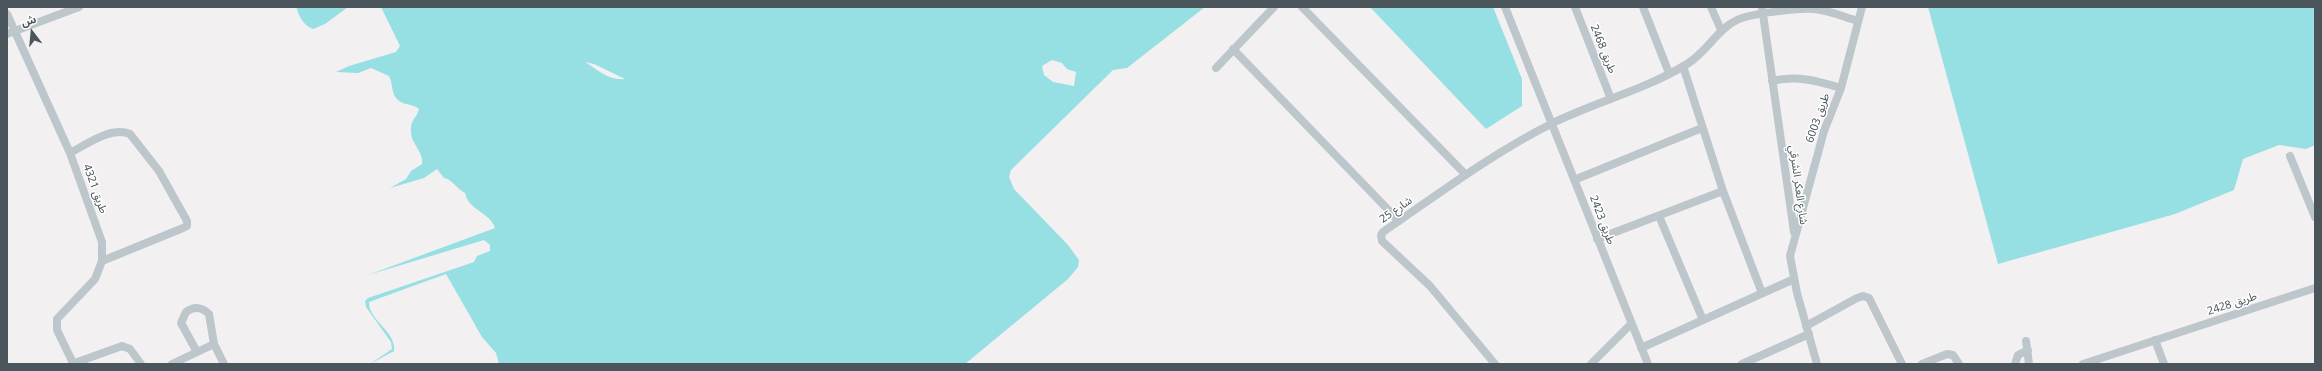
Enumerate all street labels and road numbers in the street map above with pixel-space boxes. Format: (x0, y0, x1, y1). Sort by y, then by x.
street label: طريق 2468 (1587, 23, 1619, 75)
street label: طريق 6003 (1803, 91, 1833, 145)
street label: شارع العكر الشرقي (1786, 144, 1810, 226)
street label: طريق 4321 (80, 162, 110, 216)
street label: شارع 25 (1377, 194, 1415, 226)
street label: طريق 2423 (1587, 194, 1617, 246)
street label: طريق 2428 (2205, 290, 2259, 318)

